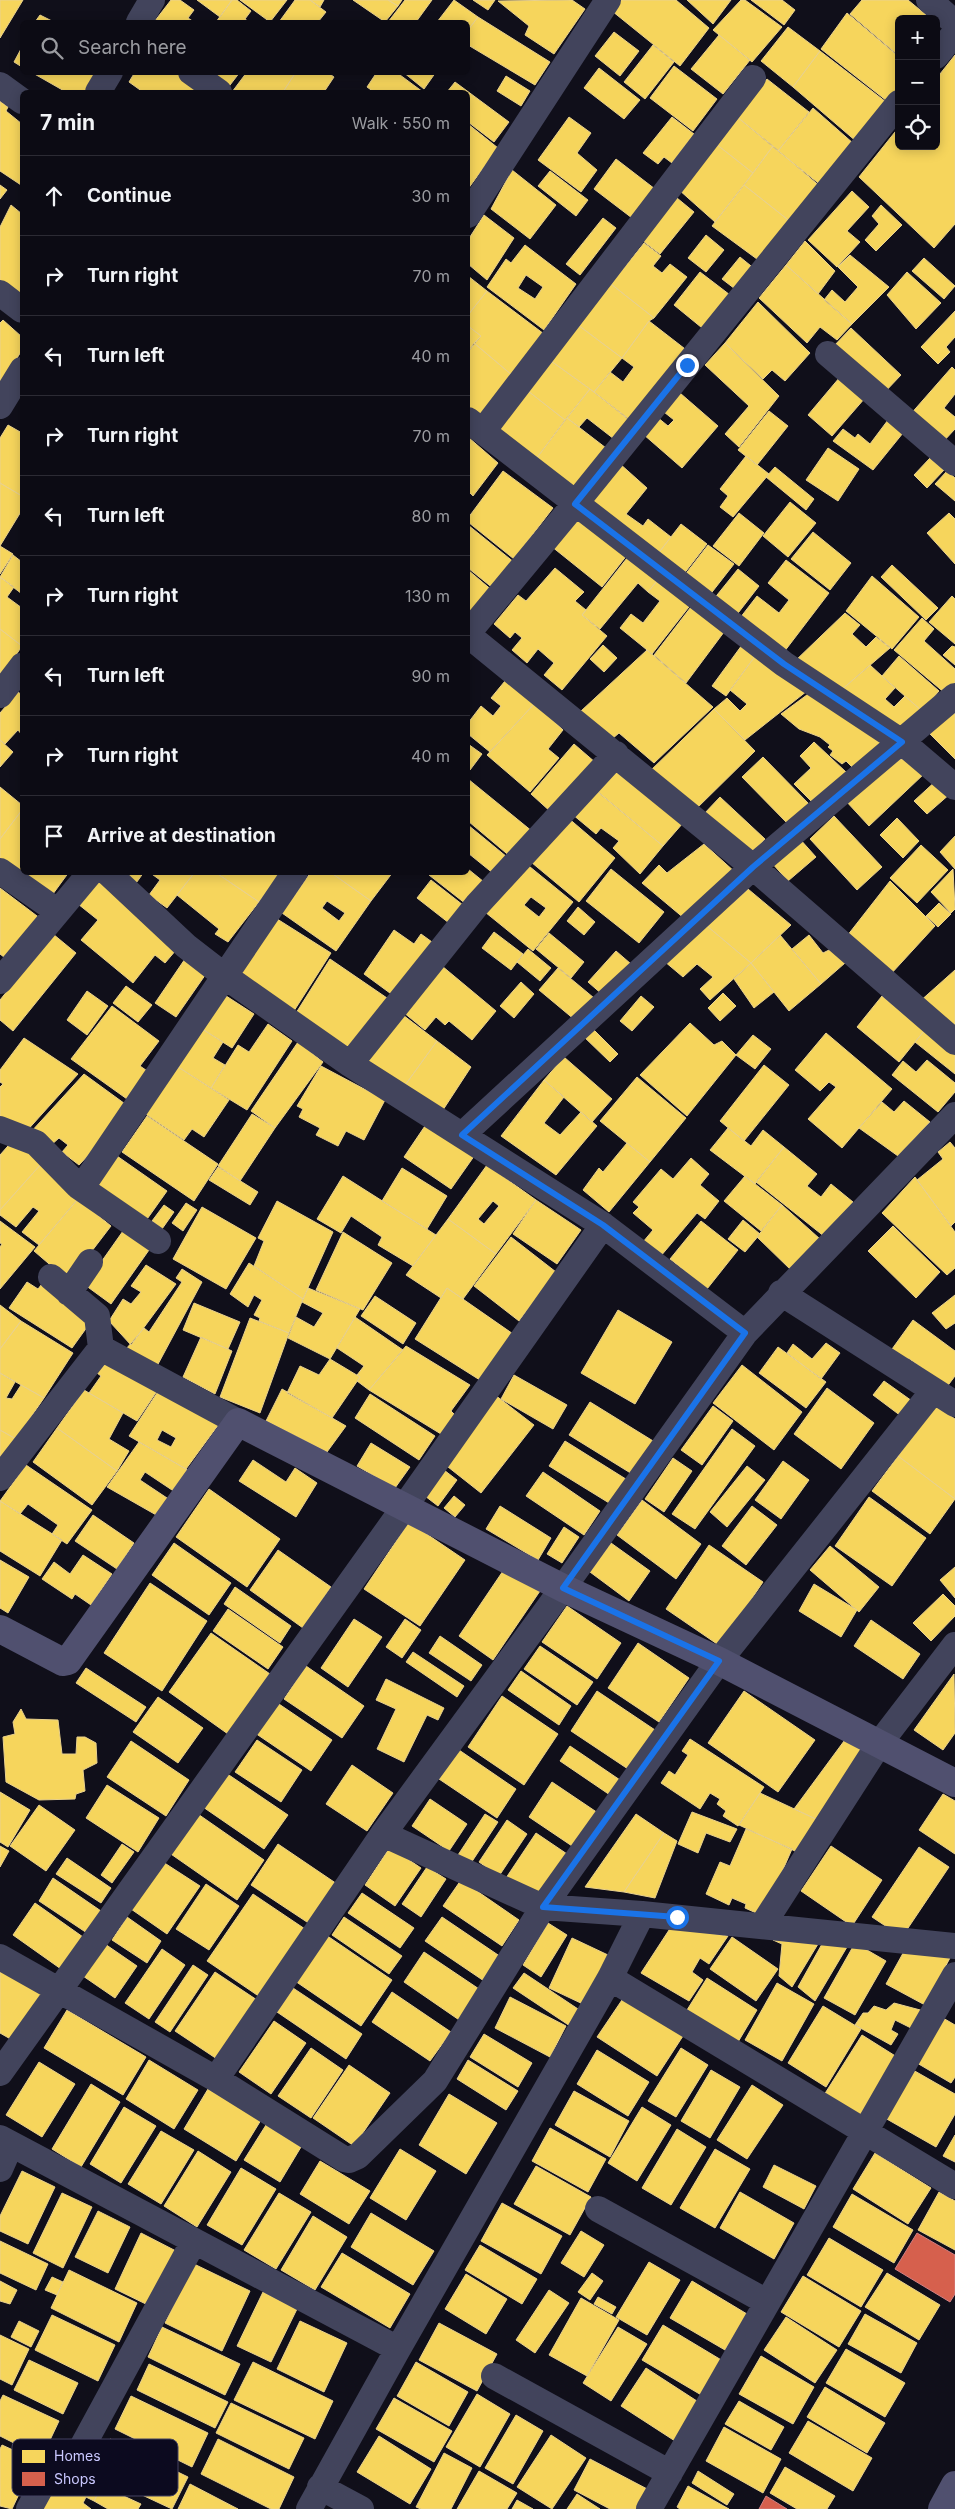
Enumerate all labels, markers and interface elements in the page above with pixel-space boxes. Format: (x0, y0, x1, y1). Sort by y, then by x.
map controls (895, 15, 940, 150)
button: + (895, 15, 940, 60)
search box (20, 20, 470, 75)
icon: search (38, 34, 66, 62)
text: Search here (78, 36, 187, 59)
button: − (895, 60, 940, 105)
button: locate (895, 105, 940, 150)
text: 7 min (40, 110, 95, 135)
text: Walk · 550 m (352, 113, 450, 133)
icon: ahead (40, 182, 68, 210)
text: Continue (87, 184, 172, 207)
text: 30 m (412, 186, 450, 206)
icon: right (40, 262, 68, 290)
text: Turn right (87, 264, 178, 287)
text: 70 m (413, 266, 450, 286)
icon: left (40, 342, 68, 370)
text: Turn left (87, 344, 165, 367)
text: 40 m (411, 346, 450, 366)
route end (676, 354, 699, 377)
icon: right (40, 422, 68, 450)
text: Turn right (87, 424, 178, 447)
text: 70 m (413, 426, 450, 446)
icon: left (40, 502, 68, 530)
text: Turn left (87, 504, 165, 527)
text: 80 m (411, 506, 450, 526)
icon: right (40, 582, 68, 610)
text: Turn right (87, 584, 178, 607)
text: 130 m (405, 586, 450, 606)
icon: left (40, 662, 68, 690)
text: Turn left (87, 664, 165, 687)
text: 90 m (411, 666, 450, 686)
icon: right (40, 742, 68, 770)
text: Turn right (87, 744, 178, 767)
text: 40 m (411, 746, 450, 766)
icon: arrive (40, 822, 68, 850)
text: Arrive at destination (87, 824, 276, 847)
route start (666, 1906, 689, 1929)
legend (12, 2439, 178, 2496)
text: Homes (54, 2447, 101, 2464)
text: Shops (54, 2470, 96, 2487)

